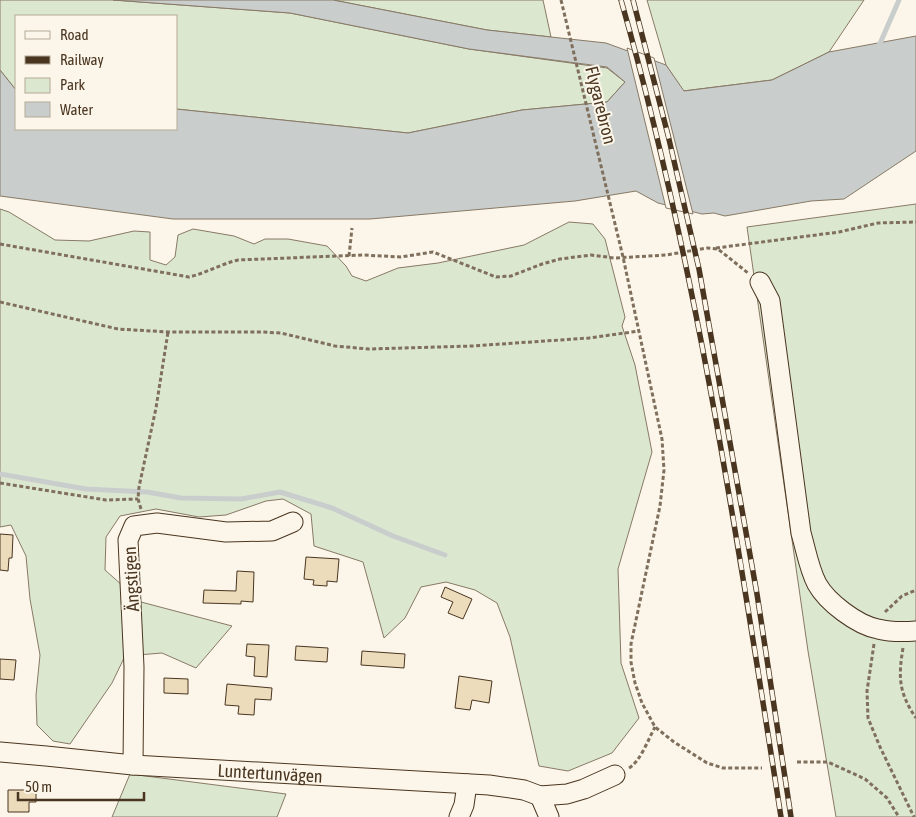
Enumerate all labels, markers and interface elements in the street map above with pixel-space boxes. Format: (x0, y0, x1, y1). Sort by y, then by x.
legend (15, 15, 178, 130)
text: Road (60, 26, 89, 43)
text: Railway (60, 51, 104, 68)
street label: Flygarebron (581, 64, 621, 146)
text: Park (60, 76, 85, 93)
text: Water (60, 101, 93, 118)
street label: Ängstigen (119, 546, 143, 612)
street label: Luntertunvägen (217, 759, 323, 786)
scale bar (18, 770, 144, 802)
text: 50 m (25, 778, 52, 795)

